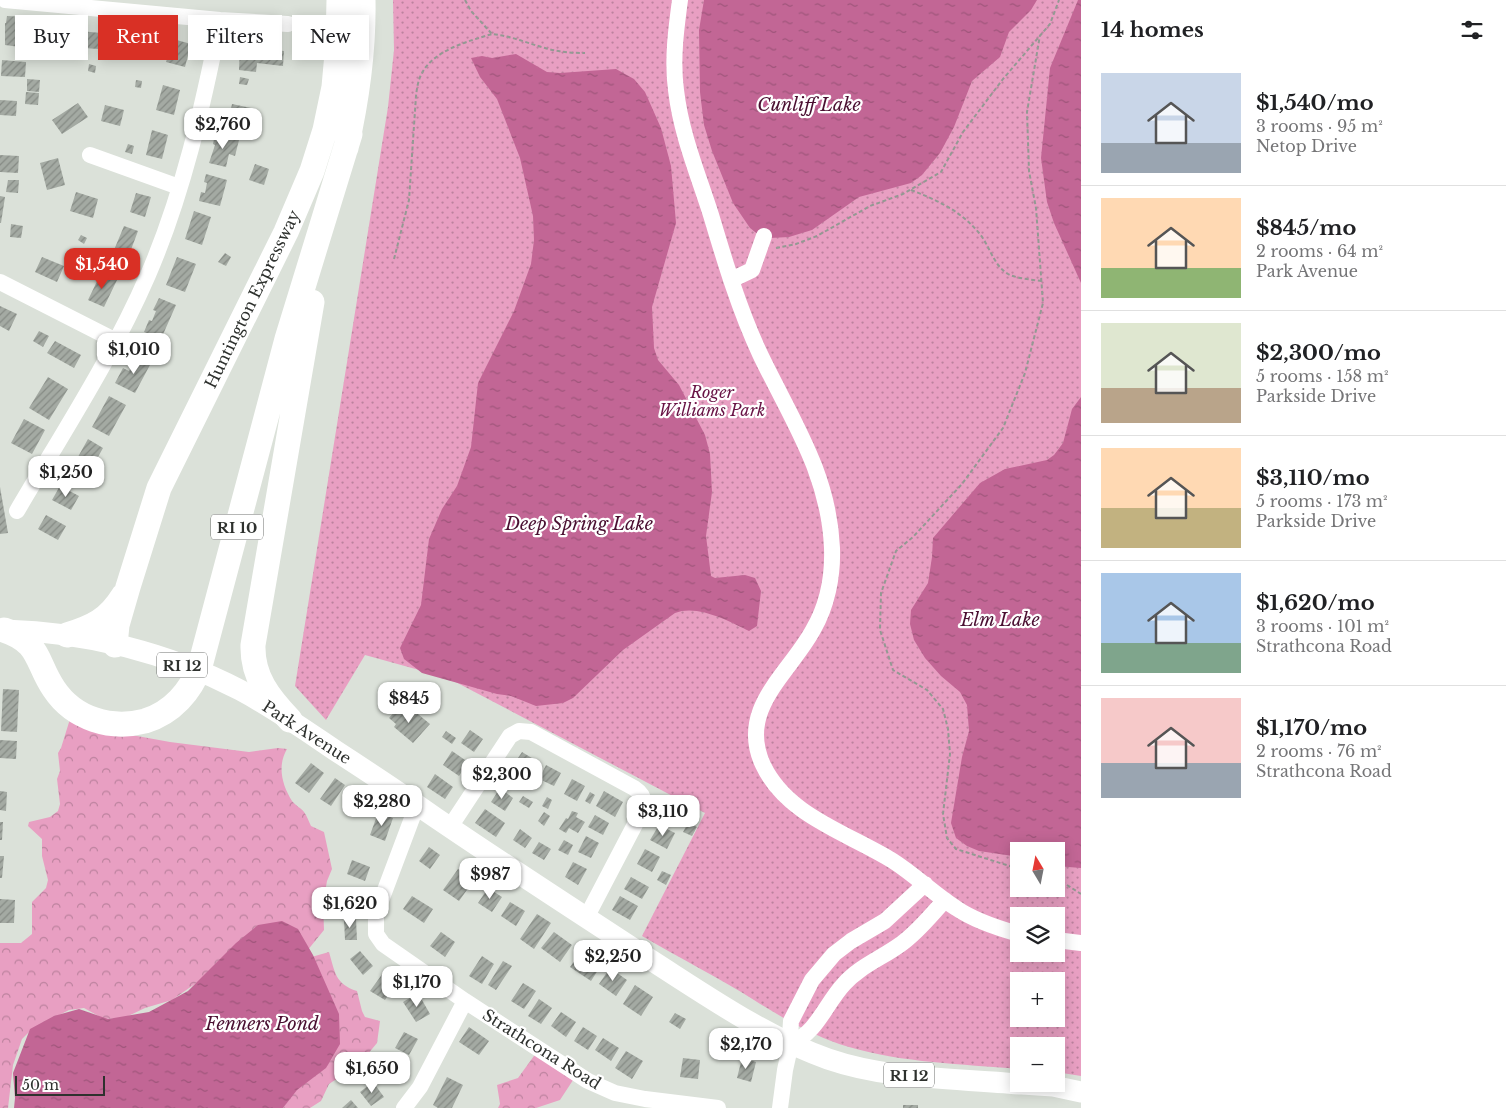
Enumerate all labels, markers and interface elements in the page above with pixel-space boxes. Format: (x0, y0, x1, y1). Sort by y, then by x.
chip: Buy (15, 15, 88, 60)
chip: Rent (98, 15, 178, 60)
chip: Filters (188, 15, 282, 60)
chip: New (292, 15, 369, 60)
icon: filters (1458, 16, 1486, 44)
text: 14 homes (1101, 17, 1204, 43)
text: $1,540/mo (1256, 90, 1374, 116)
icon: home (1141, 93, 1201, 153)
water label: Cunliff Lake (757, 94, 861, 116)
pin: $2,760 (182, 108, 264, 150)
text: $2,760 (195, 114, 251, 134)
text: 3 rooms · 95 m² (1256, 116, 1383, 136)
text: Netop Drive (1256, 136, 1357, 156)
street label: Huntington Expressway (200, 206, 304, 391)
text: $845/mo (1256, 215, 1356, 241)
icon: home (1141, 218, 1201, 278)
text: 2 rooms · 64 m² (1256, 241, 1383, 261)
pin: $1,540 (61, 248, 143, 290)
text: $1,540 (75, 254, 129, 274)
text: Park Avenue (1256, 261, 1358, 281)
pin: $1,010 (93, 332, 175, 375)
text: $1,010 (108, 339, 160, 359)
text: $2,300/mo (1256, 340, 1381, 366)
icon: home (1141, 343, 1201, 403)
text: 5 rooms · 158 m² (1256, 366, 1388, 386)
park label: Roger Williams Park (659, 382, 765, 420)
text: Parkside Drive (1256, 386, 1376, 406)
pin: $1,250 (25, 456, 107, 498)
text: $1,250 (39, 462, 93, 482)
text: $3,110/mo (1256, 465, 1370, 491)
icon: home (1141, 468, 1201, 528)
text: 5 rooms · 173 m² (1256, 491, 1388, 511)
text: Parkside Drive (1256, 511, 1376, 531)
water label: Deep Spring Lake (504, 513, 653, 535)
road number: RI 10 (211, 514, 263, 540)
text: $1,620/mo (1256, 590, 1375, 616)
icon: home (1141, 593, 1201, 653)
water label: Elm Lake (959, 609, 1040, 631)
text: 3 rooms · 101 m² (1256, 616, 1389, 636)
text: Strathcona Road (1256, 636, 1392, 656)
road number: RI 12 (157, 652, 207, 678)
pin: $845 (379, 682, 439, 724)
text: $845 (389, 688, 429, 708)
street label: Park Avenue (259, 696, 355, 768)
text: $1,170/mo (1256, 715, 1367, 741)
icon: home (1141, 718, 1201, 778)
text: 2 rooms · 76 m² (1256, 741, 1382, 761)
pin: $2,300 (461, 758, 543, 800)
text: Strathcona Road (1256, 761, 1392, 781)
text: $2,300 (472, 764, 532, 784)
pin: $2,280 (341, 784, 423, 827)
text: $2,280 (353, 791, 411, 811)
pin: $3,110 (622, 794, 704, 837)
text: $3,110 (638, 801, 688, 821)
north arrow (1010, 842, 1065, 898)
map controls (1010, 842, 1065, 1092)
pin: $987 (460, 858, 520, 900)
text: $987 (470, 864, 510, 884)
pin: $1,620 (309, 886, 391, 929)
text: $1,620 (323, 893, 377, 913)
button: layers (1010, 907, 1065, 962)
pin: $2,250 (572, 940, 654, 982)
text: $2,250 (585, 946, 641, 966)
pin: $1,170 (376, 966, 458, 1008)
text: $1,170 (393, 972, 441, 992)
button: + (1010, 972, 1065, 1027)
street label: Strathcona Road (479, 1005, 605, 1094)
water label: Fenners Pond (204, 1013, 319, 1035)
pin: $2,170 (705, 1028, 787, 1070)
text: $2,170 (720, 1034, 772, 1054)
button: − (1010, 1037, 1065, 1092)
pin: $1,650 (331, 1052, 413, 1094)
text: $1,650 (345, 1058, 399, 1078)
road number: RI 12 (884, 1062, 934, 1088)
scale bar (15, 1073, 105, 1096)
text: 50 m (22, 1076, 59, 1094)

